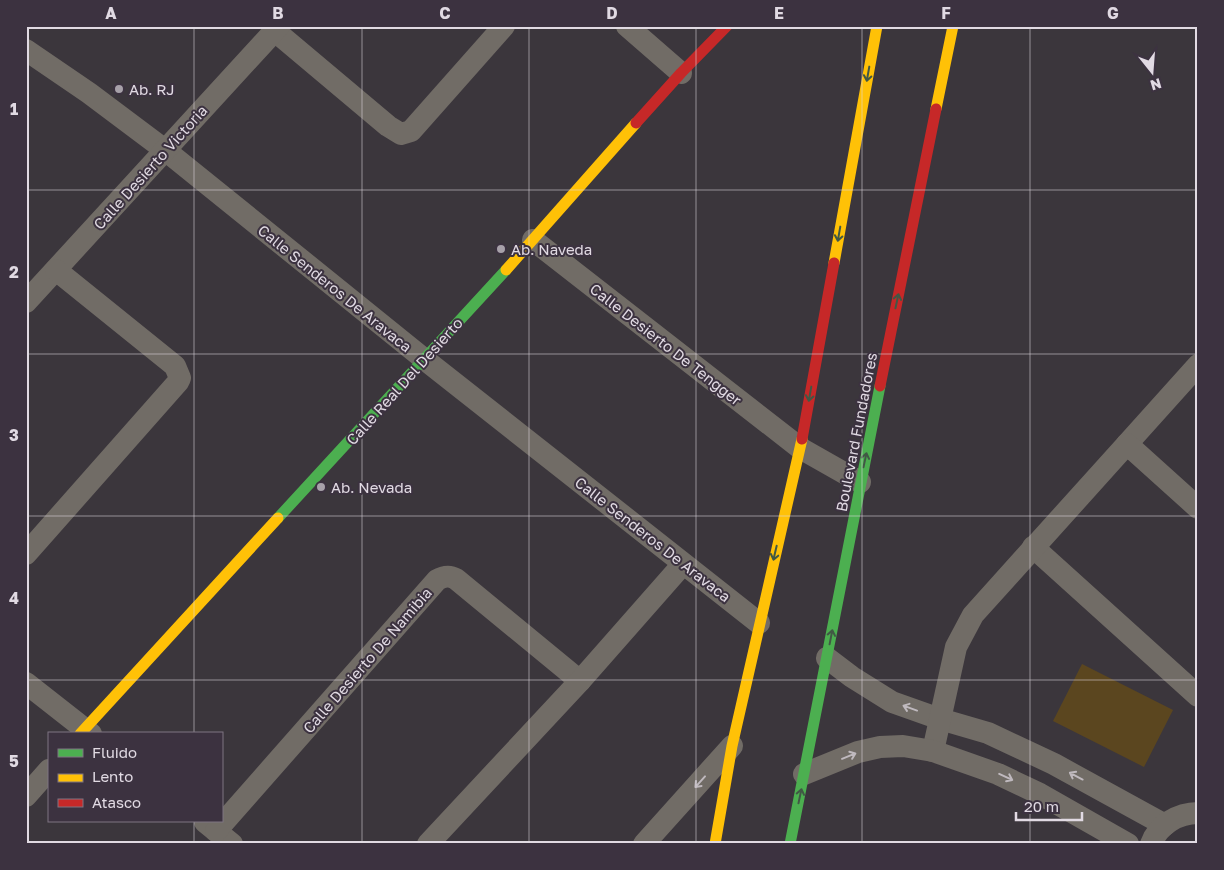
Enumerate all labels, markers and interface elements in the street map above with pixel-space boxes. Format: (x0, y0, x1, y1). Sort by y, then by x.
text: A (105, 3, 117, 23)
text: B (272, 3, 284, 23)
text: C (439, 3, 451, 23)
text: D (606, 3, 618, 23)
text: E (774, 3, 784, 23)
text: F (941, 3, 951, 23)
text: G (1107, 3, 1119, 23)
north arrow (1126, 48, 1176, 98)
one-way arrow (863, 66, 873, 82)
text: N (1148, 75, 1164, 95)
place label: Ab. RJ (129, 80, 175, 98)
marker: Ab. RJ (113, 83, 125, 95)
text: 1 (10, 99, 18, 119)
street label: Calle Desierto Victoria (89, 101, 211, 233)
street label: Calle Senderos De Aravaca (255, 220, 415, 356)
one-way arrow (834, 226, 843, 242)
place label: Ab. Naveda (511, 240, 592, 258)
marker: Ab. Naveda (495, 243, 507, 255)
text: 2 (9, 262, 19, 282)
street label: Calle Desierto De Tengger (587, 279, 745, 409)
one-way arrow (893, 293, 903, 309)
street label: Calle Real Del Desierto (342, 314, 466, 448)
street label: Boulevard Fundadores (832, 351, 880, 513)
one-way arrow (804, 386, 814, 402)
text: 3 (9, 425, 19, 445)
one-way arrow (861, 452, 870, 468)
street label: Calle Senderos De Aravaca (572, 473, 734, 605)
place label: Ab. Nevada (331, 478, 412, 496)
marker: Ab. Nevada (315, 481, 327, 493)
one-way arrow (770, 544, 779, 560)
street label: Calle Desierto De Namibia (299, 583, 435, 737)
text: 4 (9, 588, 19, 608)
one-way arrow (827, 629, 837, 645)
one-way arrow (902, 703, 918, 712)
legend (48, 732, 222, 822)
text: Fluido (92, 743, 137, 761)
text: 5 (9, 751, 19, 771)
one-way arrow (841, 751, 857, 760)
text: Lento (92, 767, 133, 785)
one-way arrow (1069, 771, 1084, 780)
one-way arrow (998, 773, 1013, 782)
one-way arrow (694, 776, 705, 789)
one-way arrow (795, 788, 805, 804)
scale bar (1016, 790, 1083, 822)
text: Atasco (92, 793, 141, 811)
text: 20 m (1024, 797, 1059, 815)

